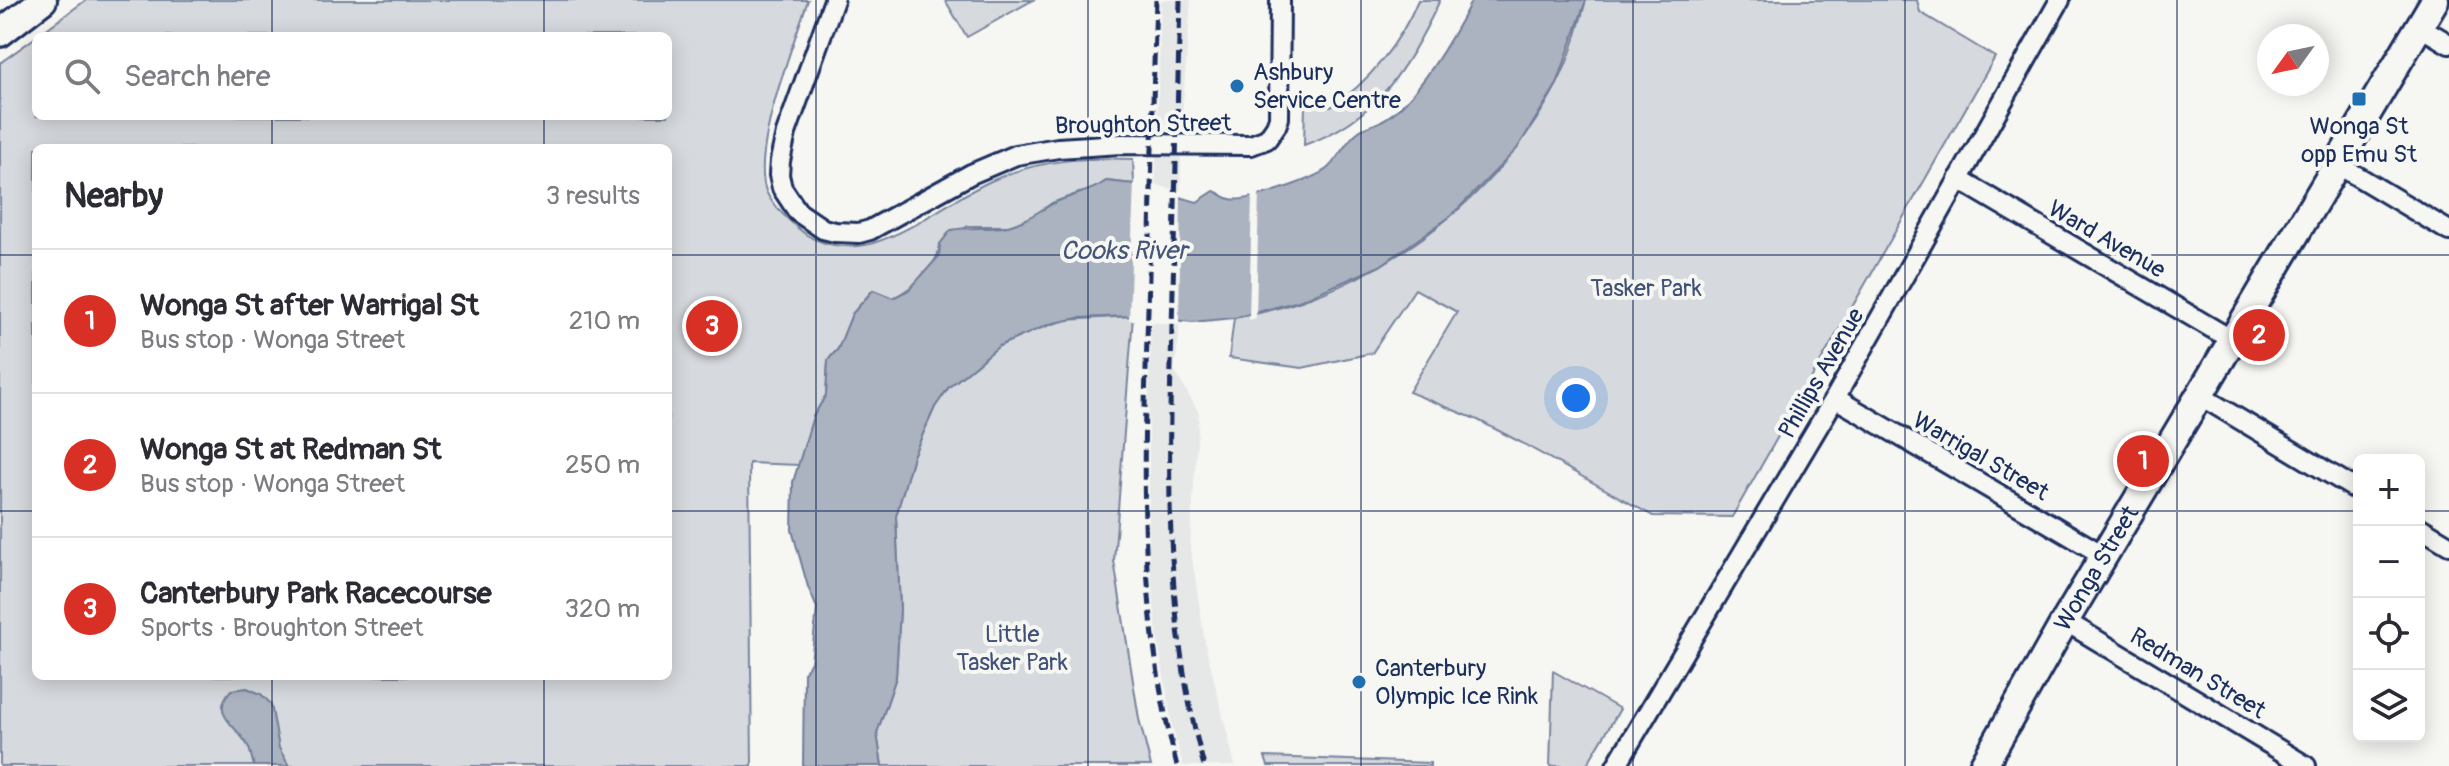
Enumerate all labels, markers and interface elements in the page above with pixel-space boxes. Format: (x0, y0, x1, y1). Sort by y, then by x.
north arrow (2257, 24, 2329, 96)
search box (32, 32, 672, 120)
icon: search (60, 54, 104, 98)
text: Search here (124, 58, 271, 95)
place label: Ashbury Service Centre (1253, 58, 1401, 115)
marker: Ashbury Service Centre (1228, 77, 1246, 95)
marker: Wonga St opp Emu St (2350, 90, 2368, 108)
street label: Broughton Street (1055, 108, 1232, 141)
place label: Wonga St opp Emu St (2301, 112, 2417, 169)
text: Nearby (64, 175, 163, 218)
text: 3 results (546, 180, 640, 212)
street label: Ward Avenue (2043, 194, 2171, 285)
water label: Cooks River (1061, 235, 1191, 267)
park label: Tasker Park (1590, 274, 1702, 303)
text: Wonga St after Warrigal St (140, 287, 479, 324)
pin: 3 (686, 296, 738, 356)
street label: Phillips Avenue (1772, 303, 1871, 444)
text: 1 (85, 305, 95, 337)
text: 210 m (569, 305, 640, 337)
pin: 2 (2233, 305, 2285, 365)
text: Bus stop · Wonga Street (140, 324, 405, 356)
your location (1556, 378, 1596, 418)
street label: Warrigal Street (1908, 406, 2054, 507)
text: Wonga St at Redman St (140, 431, 441, 468)
pin: 1 (2117, 431, 2169, 491)
text: 2 (83, 449, 97, 481)
text: 250 m (565, 449, 640, 481)
map controls (2353, 454, 2425, 742)
button: + (2353, 454, 2425, 526)
text: Bus stop · Wonga Street (140, 468, 405, 500)
street label: Wonga Street (2048, 501, 2145, 636)
button: − (2353, 526, 2425, 598)
text: Canterbury Park Racecourse (140, 575, 491, 612)
text: 3 (83, 593, 97, 625)
text: 320 m (564, 593, 640, 625)
button: locate (2353, 598, 2425, 670)
text: Sports · Broughton Street (140, 612, 424, 644)
park label: Little Tasker Park (956, 620, 1068, 677)
street label: Redman Street (2125, 622, 2271, 725)
place label: Canterbury Olympic Ice Rink (1375, 654, 1538, 711)
button: layers (2353, 670, 2425, 742)
marker: Canterbury Olympic Ice Rink (1350, 673, 1368, 691)

